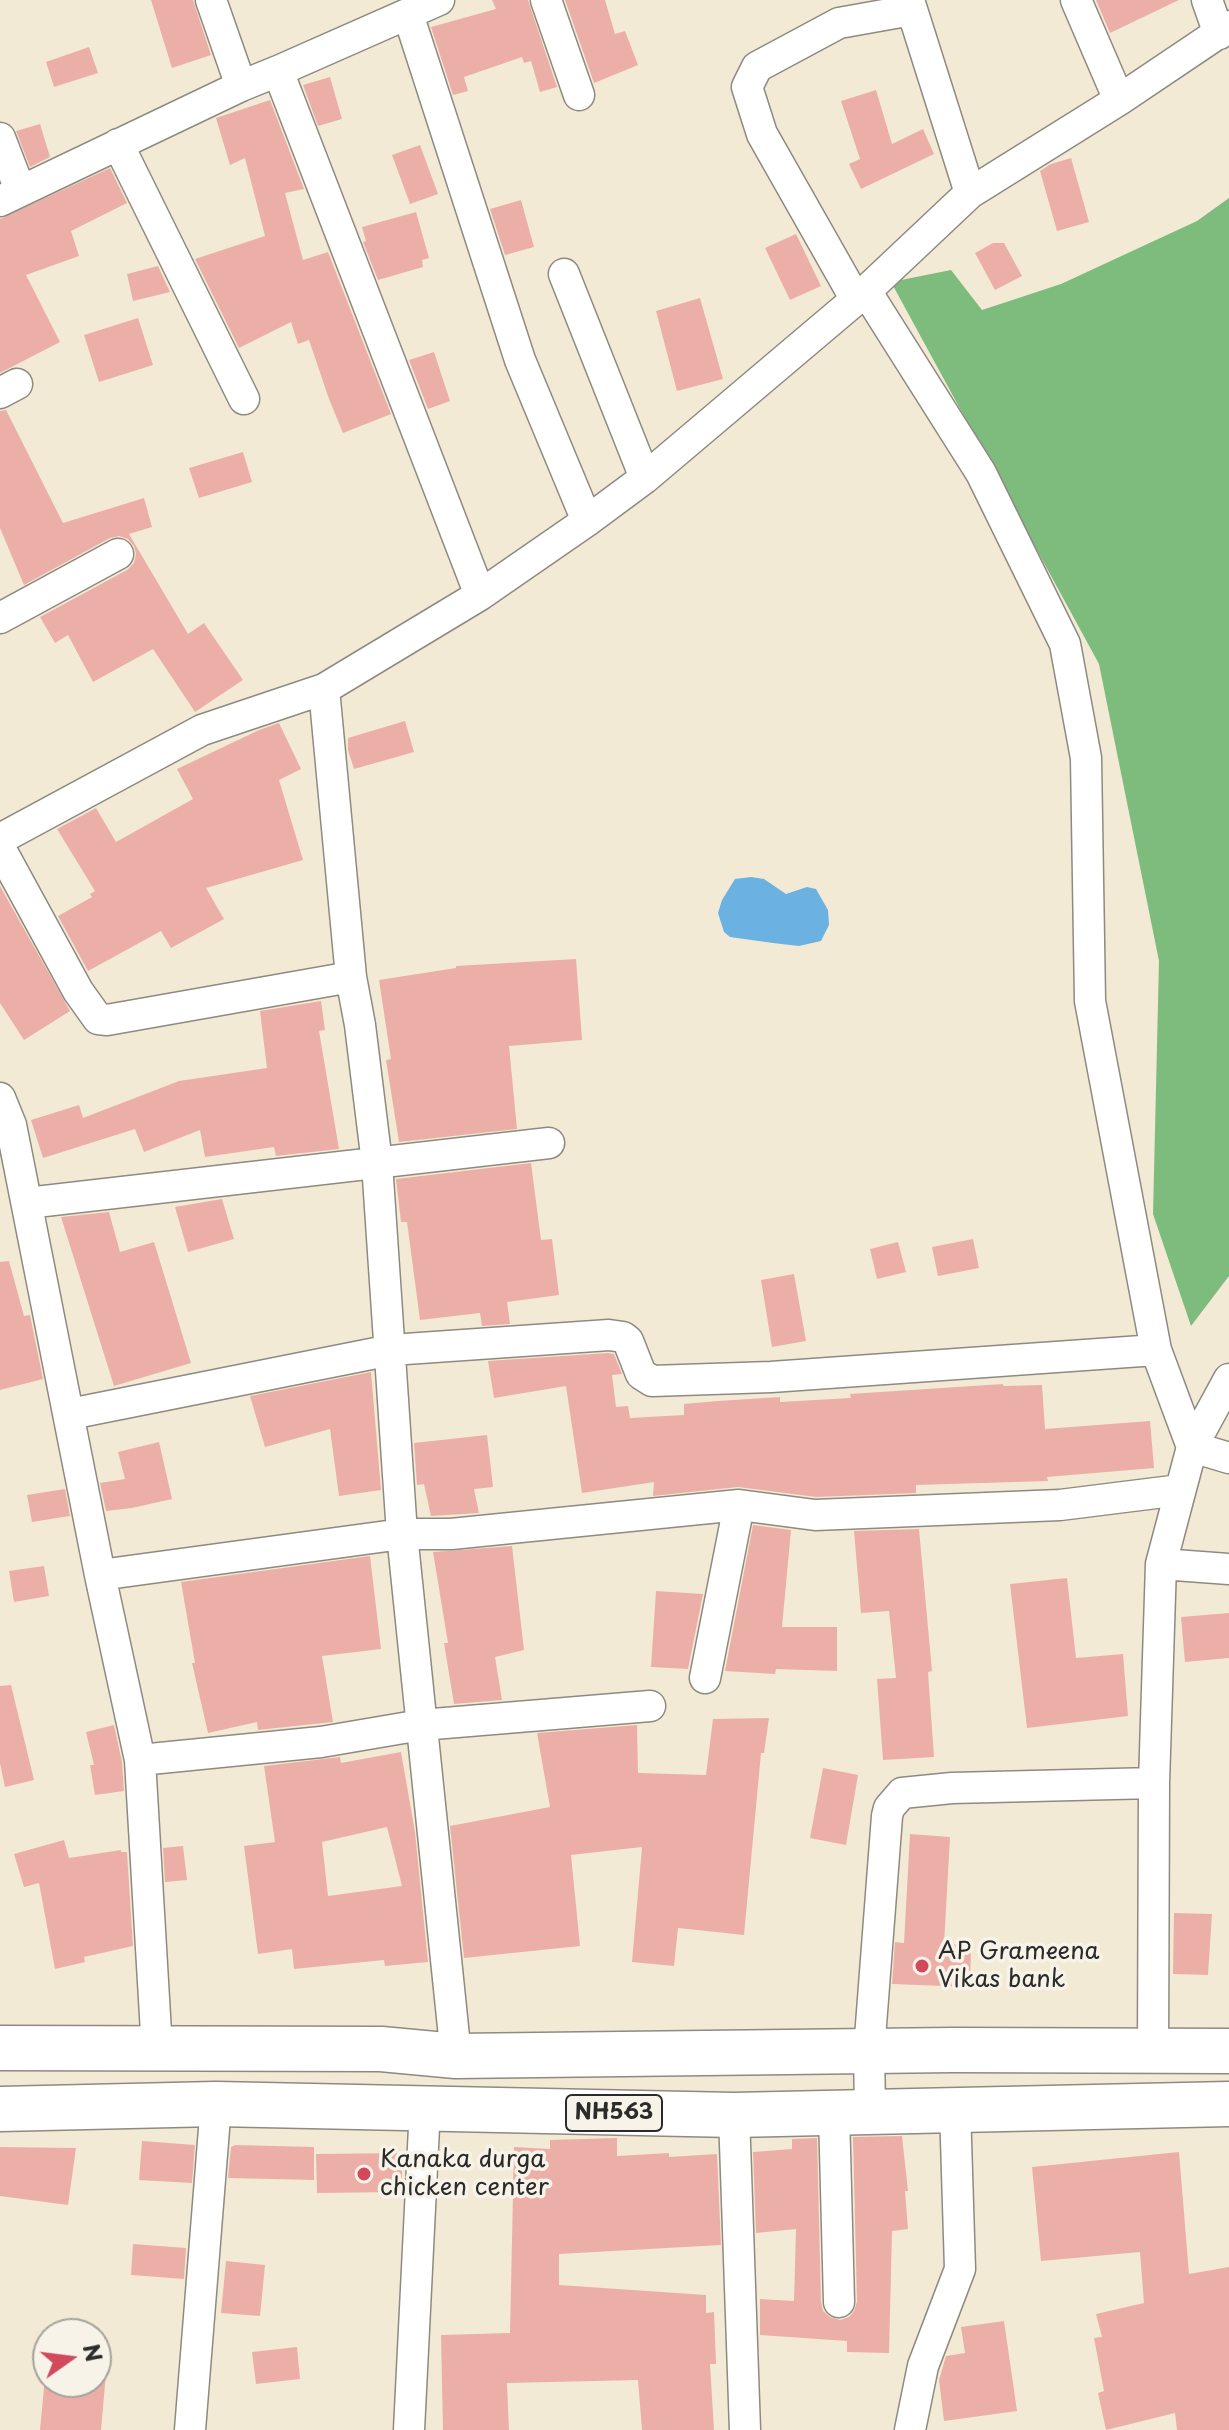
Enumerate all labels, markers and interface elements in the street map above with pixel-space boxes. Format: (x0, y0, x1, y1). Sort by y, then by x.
place label: AP Grameena Vikas bank (938, 1938, 1100, 1994)
marker: AP Grameena Vikas bank (913, 1957, 931, 1975)
road number: NH563 (566, 2095, 662, 2131)
place label: Kanaka durga chicken center (380, 2146, 549, 2202)
marker: Kanaka durga chicken center (355, 2165, 373, 2183)
north arrow (32, 2318, 112, 2398)
text: N (76, 2340, 112, 2365)

